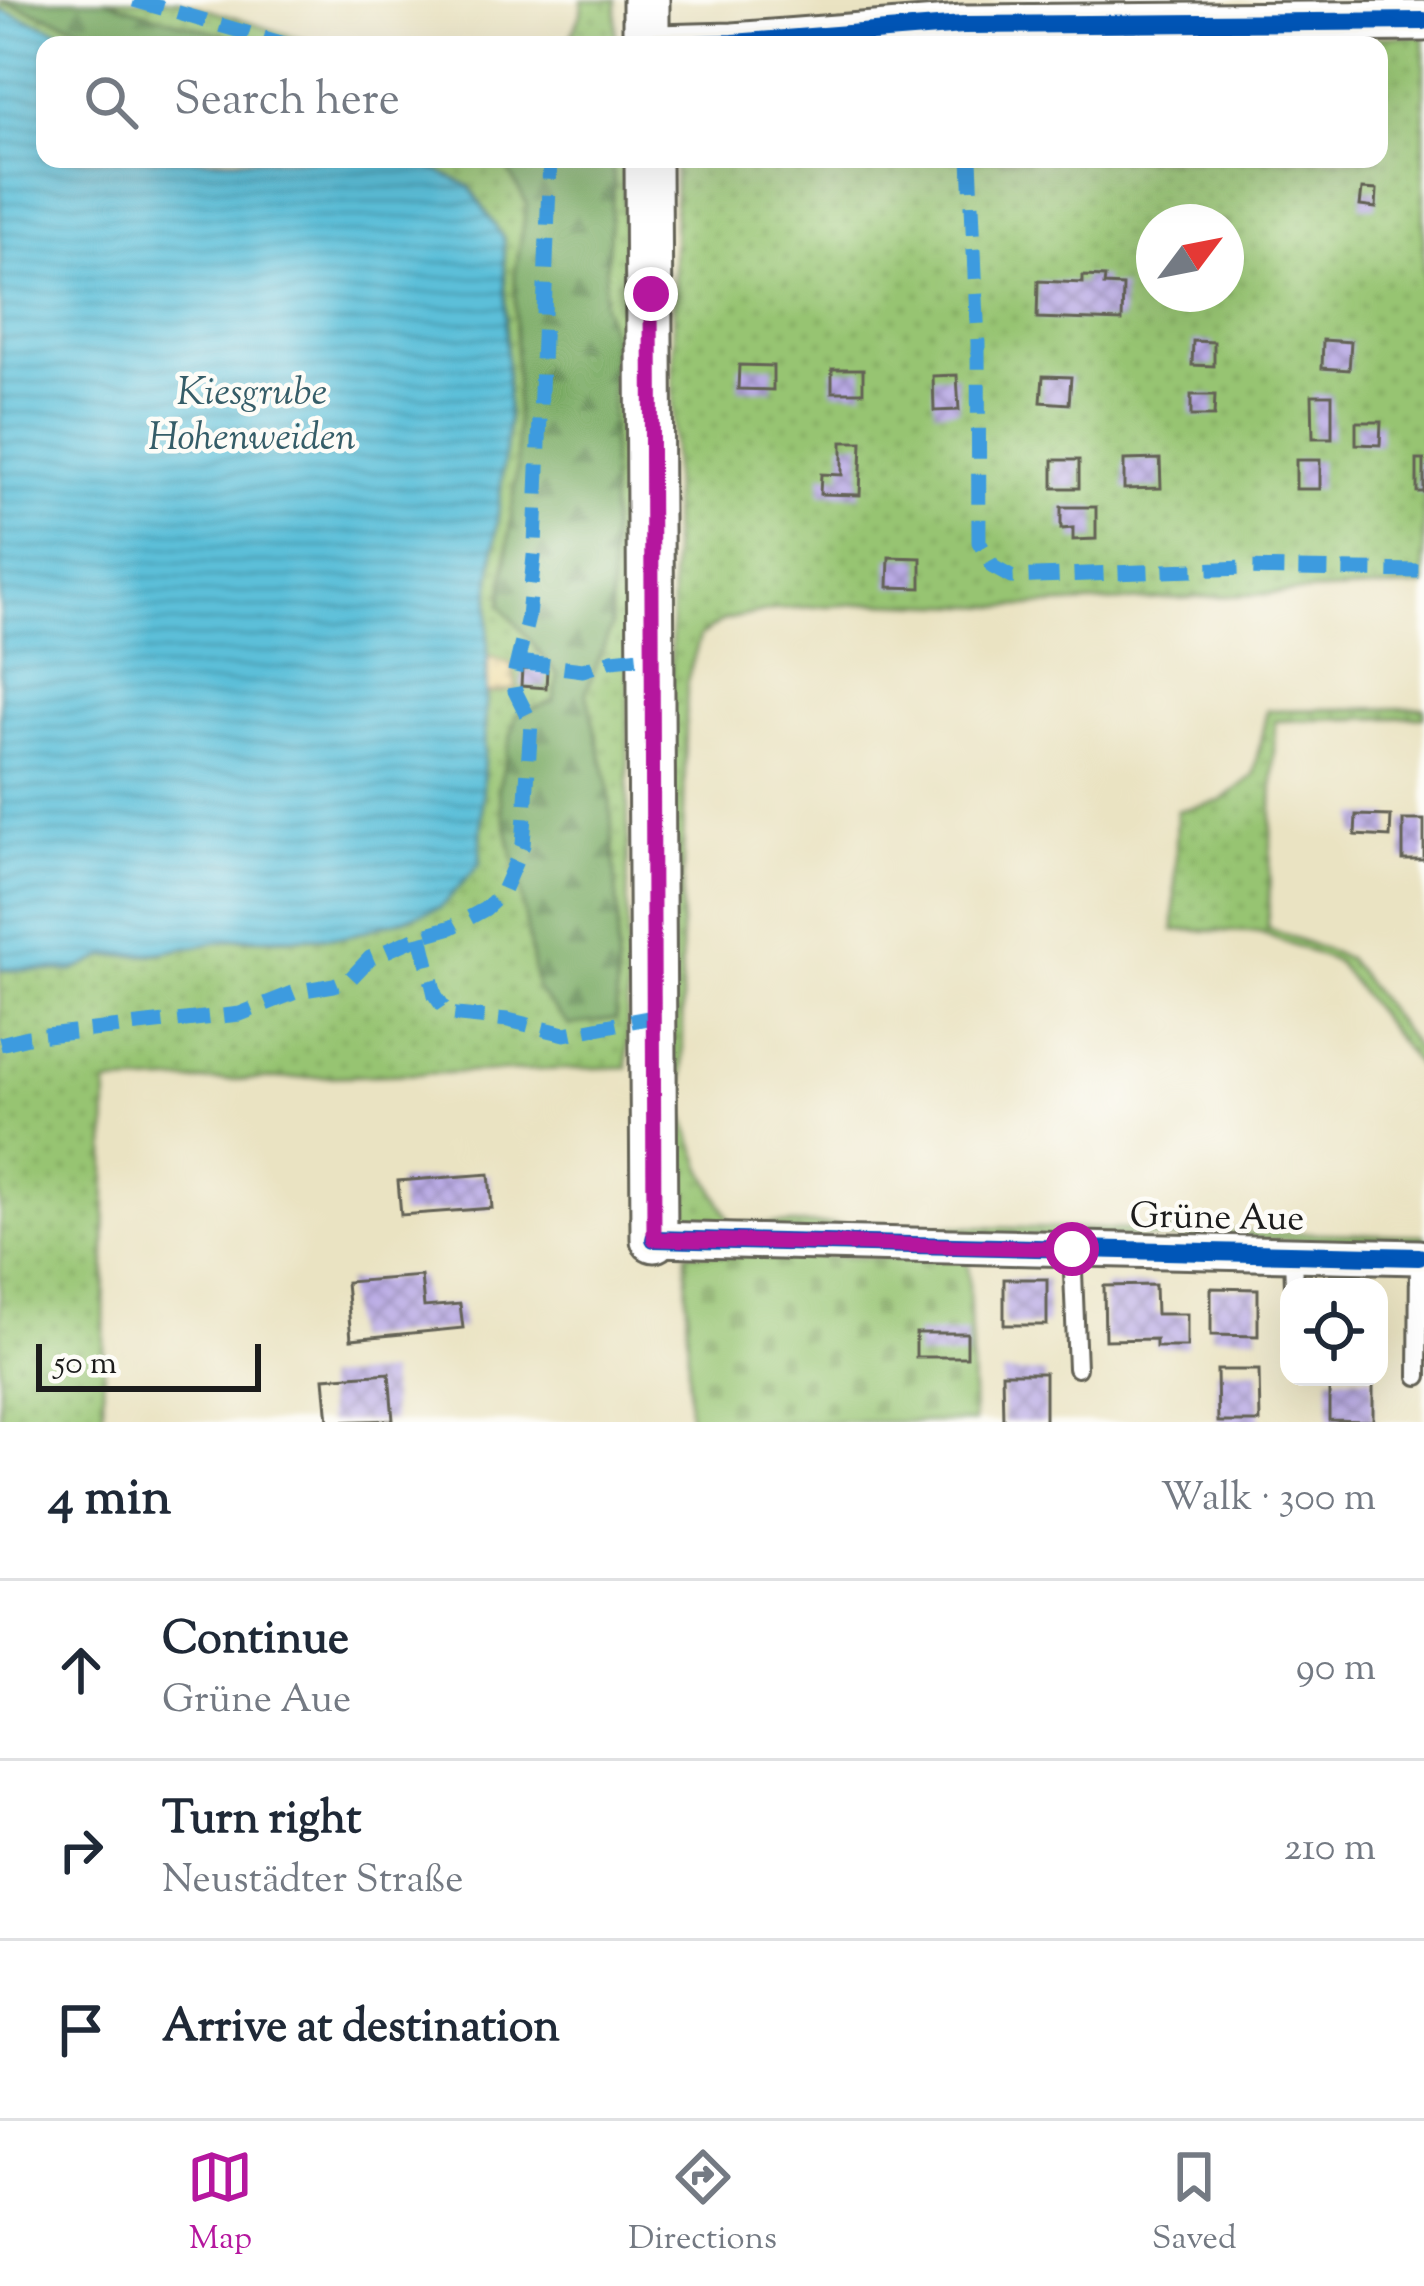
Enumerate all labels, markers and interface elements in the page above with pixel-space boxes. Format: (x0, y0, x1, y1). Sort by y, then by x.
search box (36, 36, 1388, 168)
icon: search (78, 69, 144, 135)
text: Search here (174, 70, 400, 135)
north arrow (1136, 204, 1244, 312)
route end (624, 267, 678, 321)
water label: Kiesgrube Hohenweiden (148, 367, 356, 468)
street label: Grüne Aue (1129, 1191, 1305, 1247)
route start (1045, 1222, 1099, 1276)
map controls (1280, 1278, 1388, 1386)
button: locate (1280, 1278, 1388, 1386)
scale bar (36, 1338, 261, 1391)
text: 50 m (54, 1341, 117, 1389)
text: 4 min (48, 1464, 171, 1537)
text: Walk · 300 m (1161, 1472, 1376, 1528)
text: Continue (162, 1609, 349, 1674)
icon: ahead (48, 1637, 114, 1703)
text: 90 m (1296, 1642, 1376, 1698)
text: Grüne Aue (162, 1674, 351, 1730)
text: Turn right (162, 1789, 361, 1854)
icon: right (48, 1817, 114, 1883)
text: 210 m (1284, 1822, 1376, 1878)
text: Neustädter Straße (162, 1854, 463, 1910)
icon: arrive (48, 1997, 114, 2063)
text: Arrive at destination (162, 1997, 560, 2062)
tab: Map (187, 2144, 253, 2264)
tab: Directions (628, 2144, 777, 2264)
tab: Saved (1152, 2144, 1237, 2264)

